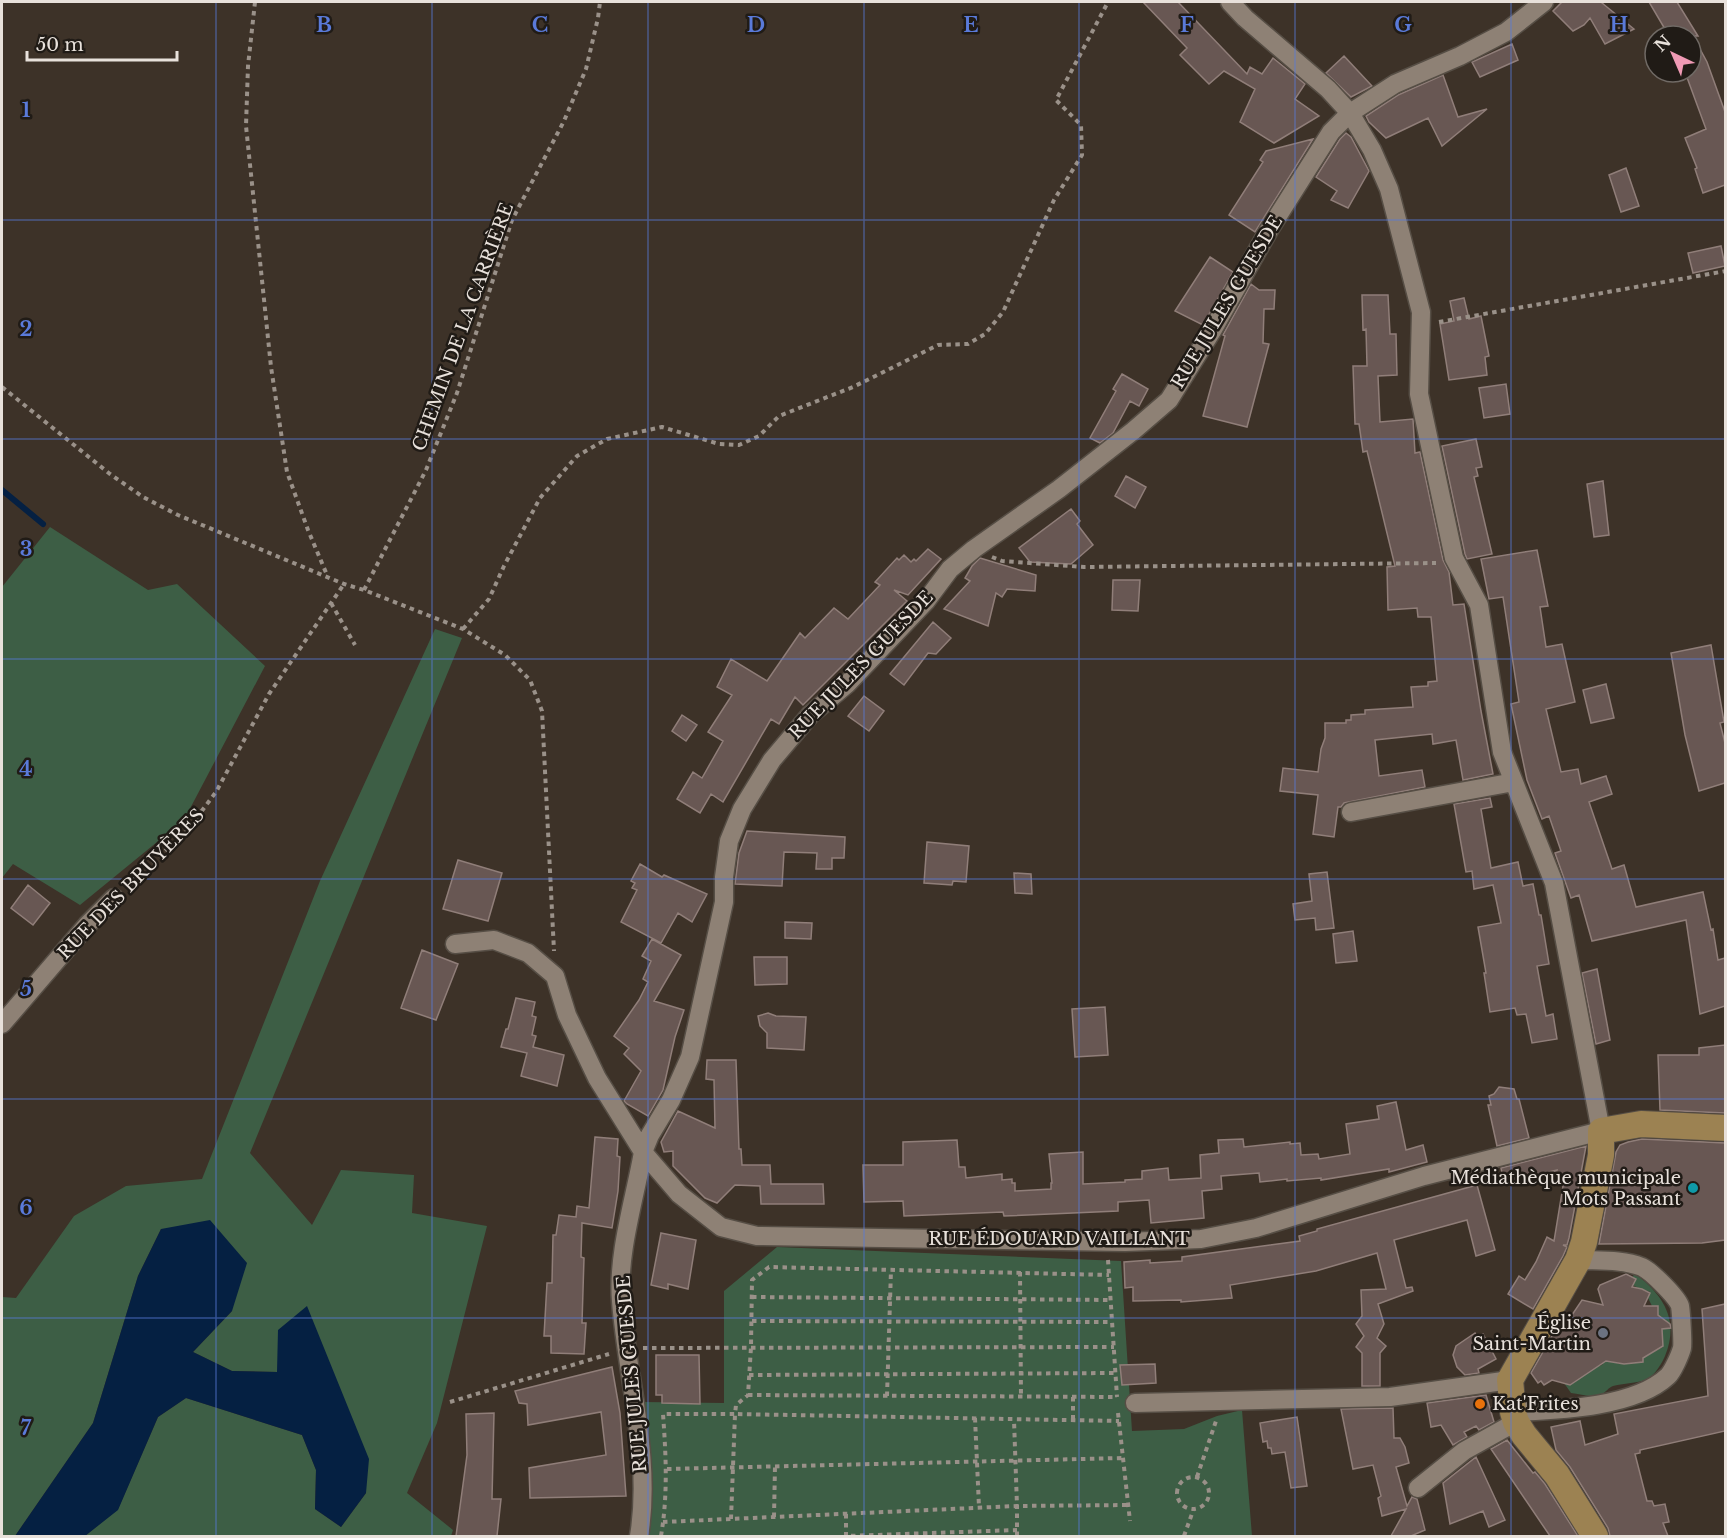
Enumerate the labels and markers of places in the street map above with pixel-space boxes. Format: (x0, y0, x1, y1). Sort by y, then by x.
place label: Médiathèque municipale Mots Passant (1450, 1167, 1681, 1210)
marker: Médiathèque municipale Mots Passant (1686, 1181, 1700, 1195)
place label: Église Saint-Martin (1472, 1311, 1591, 1355)
marker: Église Saint-Martin (1596, 1326, 1610, 1340)
place label: Kat'Frites (1492, 1393, 1579, 1415)
marker: Kat'Frites (1473, 1397, 1487, 1411)

